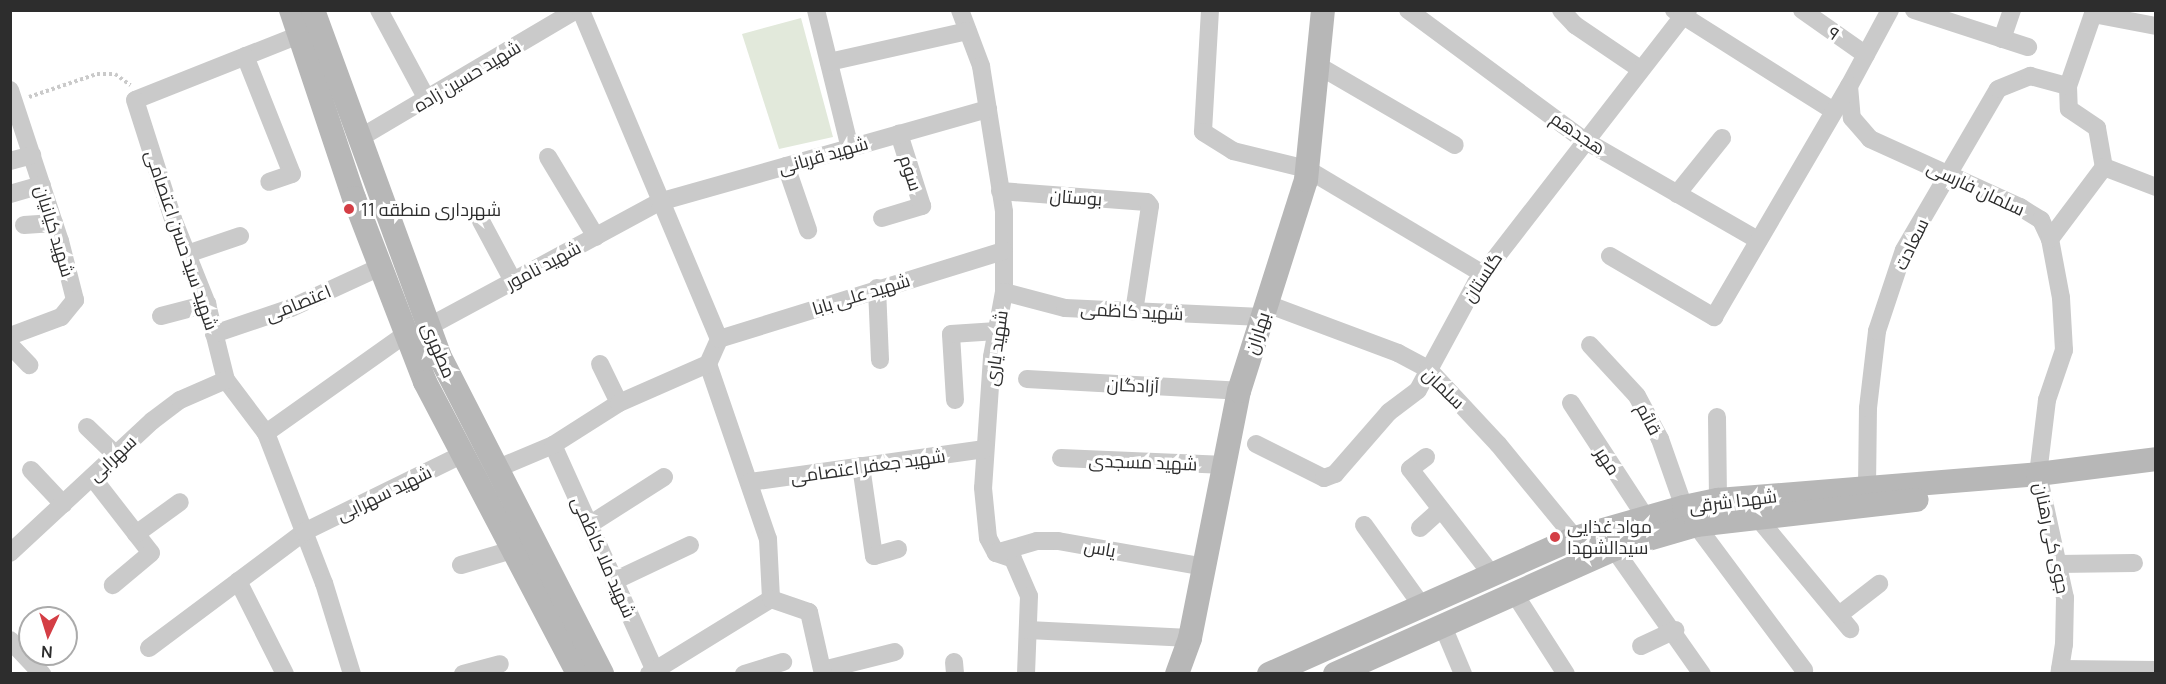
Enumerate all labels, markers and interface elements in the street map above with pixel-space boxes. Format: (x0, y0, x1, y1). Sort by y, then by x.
street label: ۹ (1824, 21, 1844, 45)
street label: شهید حسین زاده (410, 36, 524, 116)
street label: هجدهم (1547, 107, 1609, 159)
street label: شهید قربانی (776, 132, 870, 178)
street label: شهید سید حسن اعتصامی (141, 147, 223, 333)
street label: سوم (895, 152, 927, 194)
street label: سلمان فارسی (1924, 156, 2028, 220)
street label: شهید کیانیان (31, 183, 79, 279)
street label: بوستان (1049, 184, 1103, 210)
place label: شهرداری منطقه 11 (361, 198, 501, 220)
marker: شهرداری منطقه 11 (342, 202, 356, 216)
street label: سعادت (1889, 215, 1933, 273)
street label: شهید نامور (502, 236, 584, 294)
street label: گلستان (1457, 248, 1507, 306)
street label: شهید علی بابا (809, 269, 913, 319)
street label: اعتصامی (262, 280, 334, 326)
street label: شهید کاظمی (1080, 298, 1184, 324)
street label: شهید یاری (980, 309, 1012, 387)
street label: بهاران (1240, 309, 1274, 357)
street label: مطهری (418, 319, 460, 381)
street label: سلمان (1419, 363, 1469, 413)
street label: آزادگان (1106, 373, 1160, 397)
street label: قائم (1632, 399, 1666, 439)
street label: سهرابی (84, 430, 140, 486)
street label: مهر (1591, 443, 1625, 479)
street label: شهید جعفر اعتصامی (789, 444, 947, 488)
street label: شهید مسجدی (1088, 449, 1198, 475)
street label: شهید سهرابی (333, 461, 435, 525)
street label: جوی کی رهنان (2030, 481, 2074, 595)
street label: شهدا شرقی (1688, 485, 1778, 517)
street label: شهید ملا کاظمی (568, 493, 640, 621)
place label: مواد غذایی سیدالشهدا (1567, 516, 1652, 558)
marker: مواد غذایی سیدالشهدا (1548, 530, 1562, 544)
street label: یاس (1082, 535, 1118, 561)
north arrow (18, 606, 78, 666)
text: N (40, 641, 53, 663)

